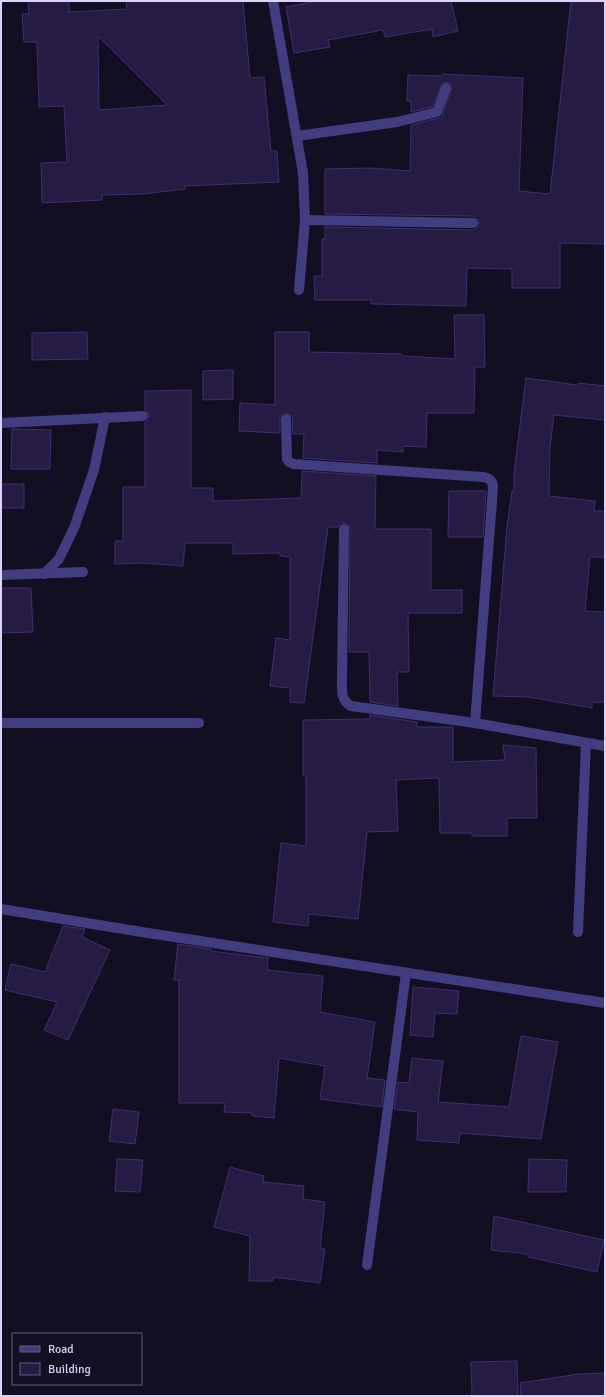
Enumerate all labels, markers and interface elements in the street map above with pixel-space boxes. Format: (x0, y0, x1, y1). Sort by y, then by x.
legend (12, 1333, 142, 1385)
text: Road (48, 1342, 74, 1357)
text: Building (48, 1362, 91, 1377)

